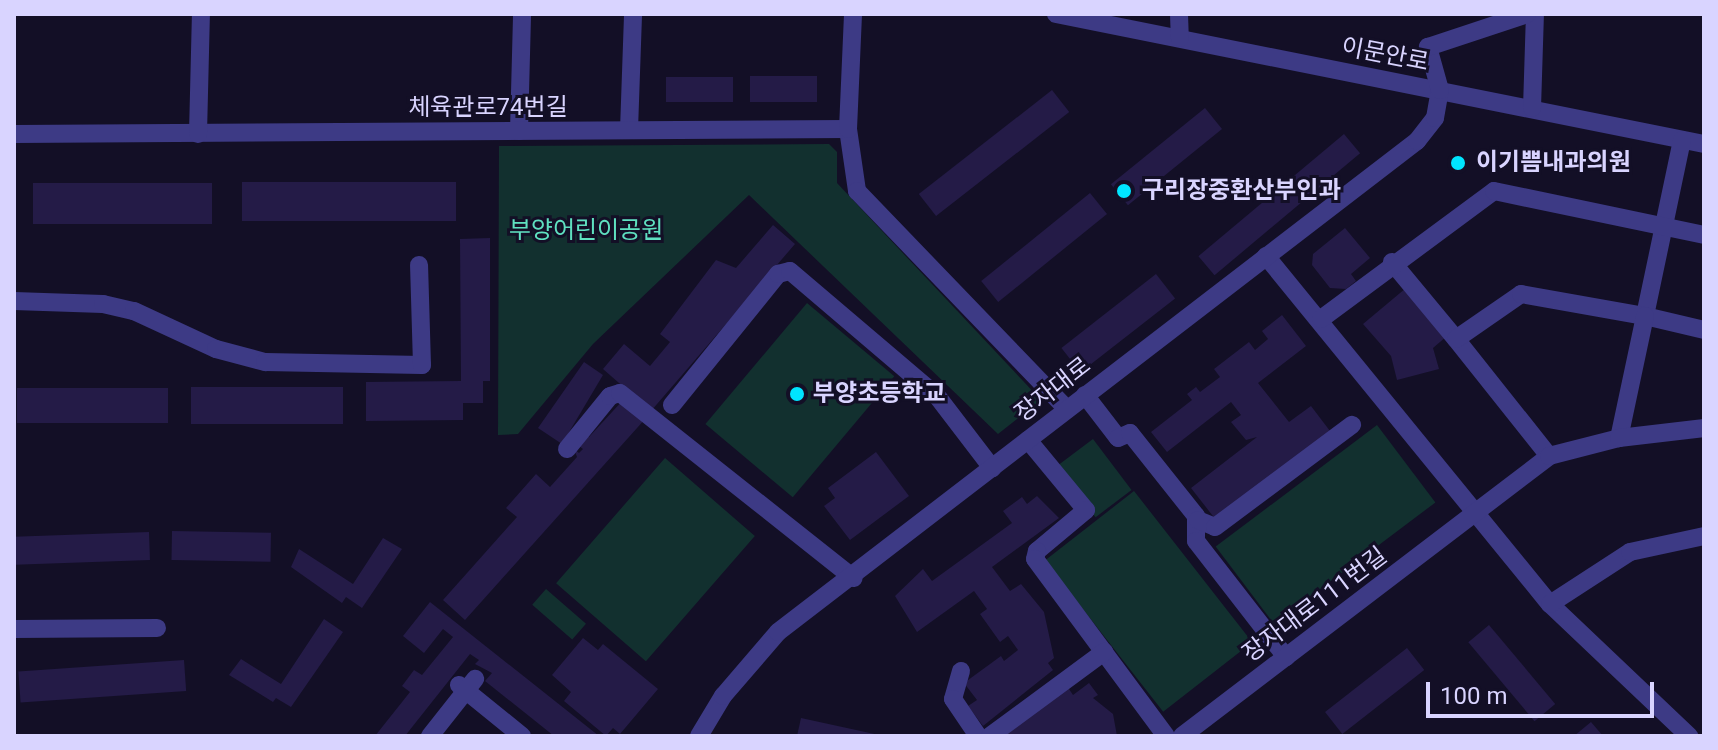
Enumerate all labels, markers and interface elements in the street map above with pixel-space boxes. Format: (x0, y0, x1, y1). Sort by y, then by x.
street label: 이문안로 (1339, 32, 1431, 78)
street label: 체육관로74번길 (408, 94, 568, 122)
place label: 이기쁨내과의원 (1476, 149, 1631, 177)
marker: 이기쁨내과의원 (1447, 152, 1469, 174)
place label: 구리장중환산부인과 (1142, 177, 1341, 205)
marker: 구리장중환산부인과 (1113, 180, 1135, 202)
park label: 부양어린이공원 (509, 217, 663, 245)
street label: 장자대로 (1009, 351, 1097, 429)
place label: 부양초등학교 (813, 380, 945, 408)
marker: 부양초등학교 (788, 385, 806, 403)
street label: 장자대로111번길 (1237, 541, 1393, 669)
scale bar (1430, 666, 1658, 716)
text: 100 m (1440, 682, 1507, 710)

